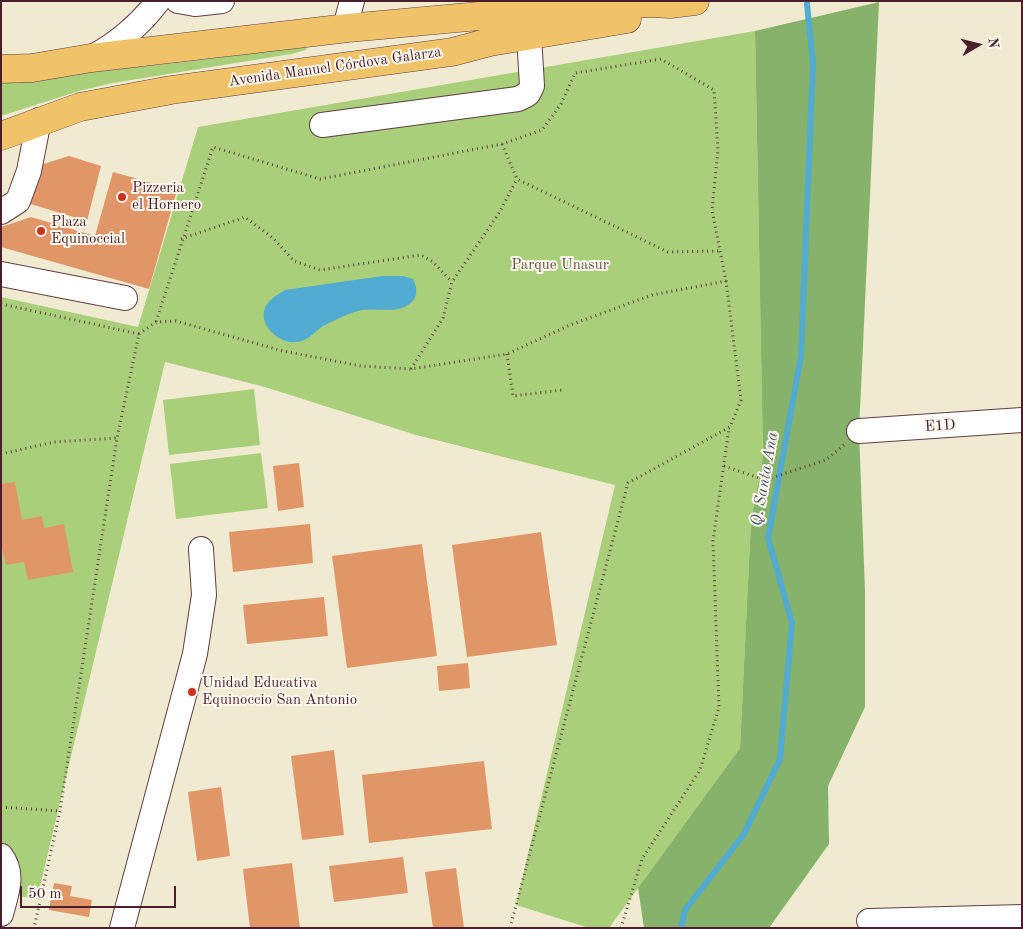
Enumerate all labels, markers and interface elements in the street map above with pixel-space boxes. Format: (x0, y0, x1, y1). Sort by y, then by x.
north arrow (953, 20, 1003, 70)
text: N (985, 37, 1001, 49)
street label: Avenida Manuel Córdova Galarza (227, 43, 443, 91)
place label: Pizzeria el Hornero (132, 179, 201, 214)
marker: Pizzeria el Hornero (116, 191, 128, 203)
place label: Plaza Equinoccial (51, 213, 125, 248)
marker: Plaza Equinoccial (35, 225, 47, 237)
park label: Parque Unasur (511, 256, 609, 274)
street label: E1D (924, 416, 956, 436)
water label: Q. Santa Ana (747, 430, 783, 528)
place label: Unidad Educativa Equinoccio San Antonio (202, 674, 357, 709)
marker: Unidad Educativa Equinoccio San Antonio (186, 686, 198, 698)
scale bar (22, 876, 179, 908)
text: 50 m (28, 887, 62, 902)

